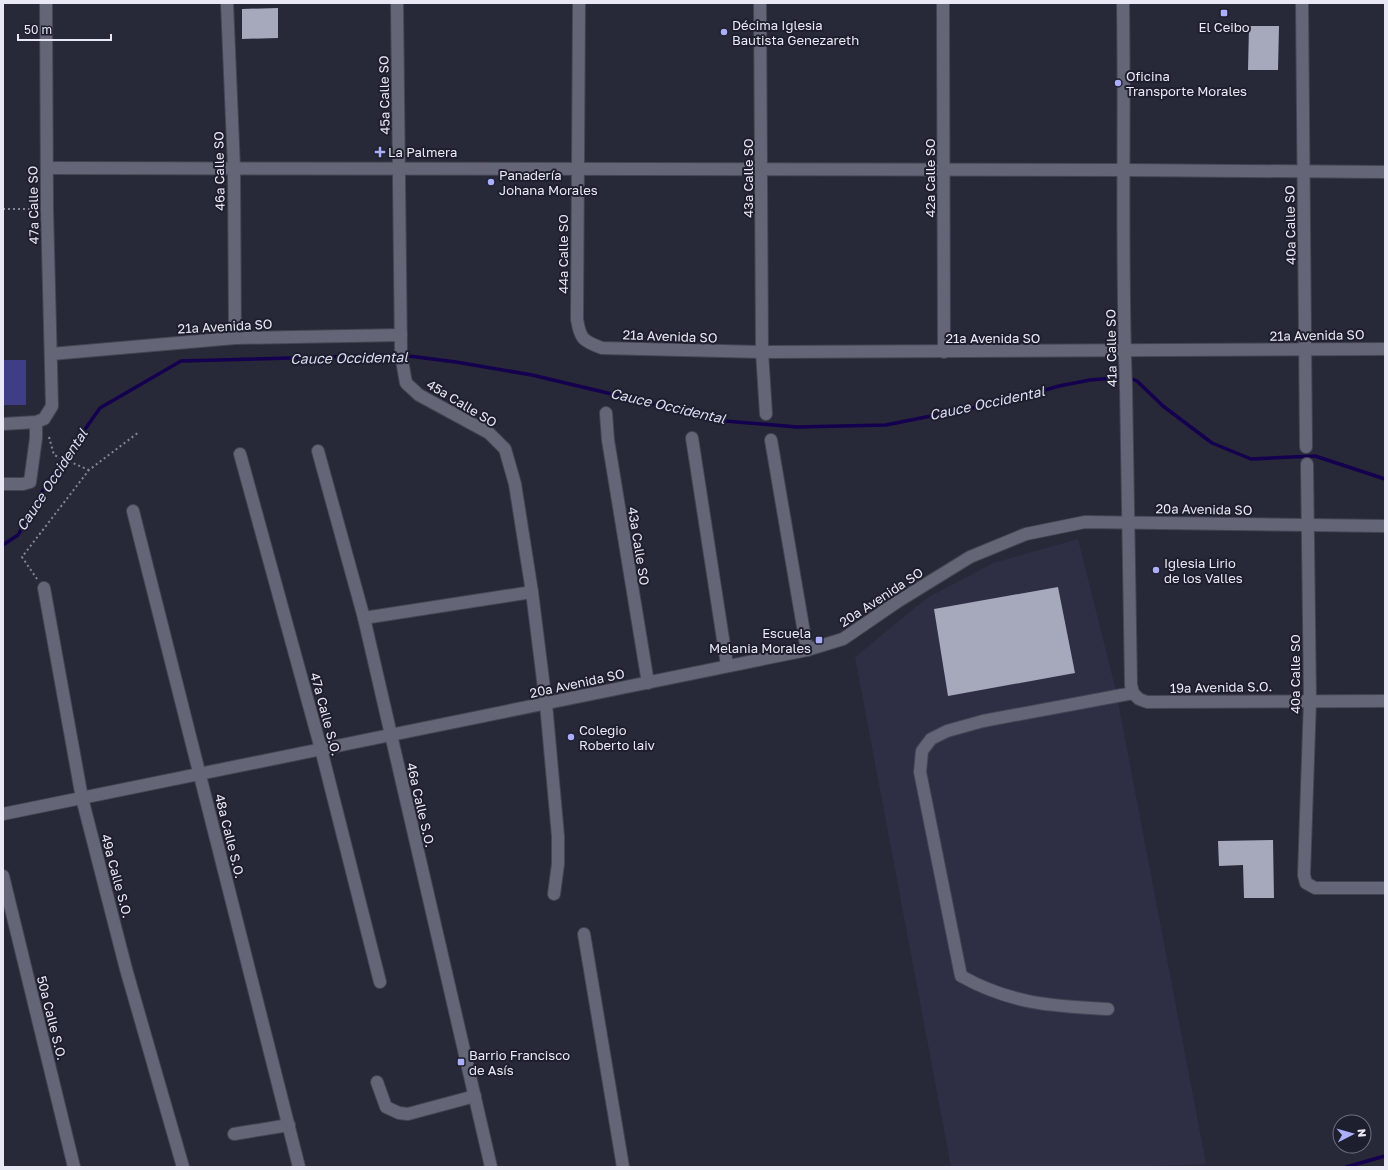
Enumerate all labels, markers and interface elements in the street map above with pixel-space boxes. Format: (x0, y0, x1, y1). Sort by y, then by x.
marker: El Ceibo (1219, 8, 1229, 18)
scale bar (18, 16, 111, 42)
place label: Décima Iglesia Bautista Genezareth (732, 17, 859, 48)
place label: El Ceibo (1199, 19, 1250, 35)
text: 50 m (24, 22, 52, 37)
marker: Décima Iglesia Bautista Genezareth (719, 27, 729, 37)
street label: 45a Calle SO (375, 55, 393, 135)
place label: Oficina Transporte Morales (1126, 68, 1247, 99)
marker: Oficina Transporte Morales (1113, 78, 1123, 88)
street label: 46a Calle SO (210, 131, 228, 211)
street label: 43a Calle SO (740, 138, 756, 218)
street label: 42a Calle SO (922, 138, 938, 218)
place label: La Palmera (388, 144, 457, 160)
marker: La Palmera (375, 147, 385, 157)
street label: 47a Calle SO (24, 166, 42, 244)
place label: Panadería Johana Morales (499, 167, 598, 198)
marker: Panadería Johana Morales (486, 177, 496, 187)
street label: 40a Calle SO (1281, 185, 1299, 265)
street label: 44a Calle SO (555, 214, 571, 294)
street label: 41a Calle SO (1102, 309, 1120, 387)
street label: 21a Avenida SO (177, 316, 273, 336)
street label: 21a Avenida SO (622, 326, 718, 346)
street label: 21a Avenida SO (1269, 326, 1365, 344)
street label: 21a Avenida SO (946, 330, 1040, 346)
water label: Cauce Occidental (290, 348, 409, 367)
street label: 45a Calle SO (424, 376, 500, 430)
water label: Cauce Occidental (928, 382, 1047, 423)
water label: Cauce Occidental (609, 384, 728, 427)
water label: Cauce Occidental (12, 425, 91, 534)
street label: 20a Avenida SO (1156, 500, 1252, 518)
street label: 43a Calle SO (625, 506, 653, 586)
place label: Iglesia Lirio de los Valles (1164, 555, 1243, 586)
street label: 20a Avenida SO (836, 564, 926, 630)
marker: Iglesia Lirio de los Valles (1151, 565, 1161, 575)
place label: Escuela Melania Morales (709, 625, 811, 656)
street label: 40a Calle SO (1287, 634, 1303, 714)
marker: Escuela Melania Morales (814, 635, 824, 645)
street label: 20a Avenida SO (528, 665, 626, 701)
street label: 47a Calle S.O. (307, 671, 345, 757)
street label: 19a Avenida S.O. (1170, 678, 1272, 696)
place label: Colegio Roberto laiv (579, 722, 656, 753)
marker: Colegio Roberto laiv (566, 732, 576, 742)
street label: 46a Calle S.O. (403, 761, 439, 849)
street label: 48a Calle S.O. (212, 792, 248, 880)
street label: 49a Calle S.O. (98, 832, 136, 920)
street label: 50a Calle S.O. (34, 974, 70, 1062)
place label: Barrio Francisco de Asís (469, 1047, 570, 1078)
marker: Barrio Francisco de Asís (456, 1057, 466, 1067)
north arrow (1332, 1114, 1372, 1154)
text: N (1356, 1128, 1369, 1138)

